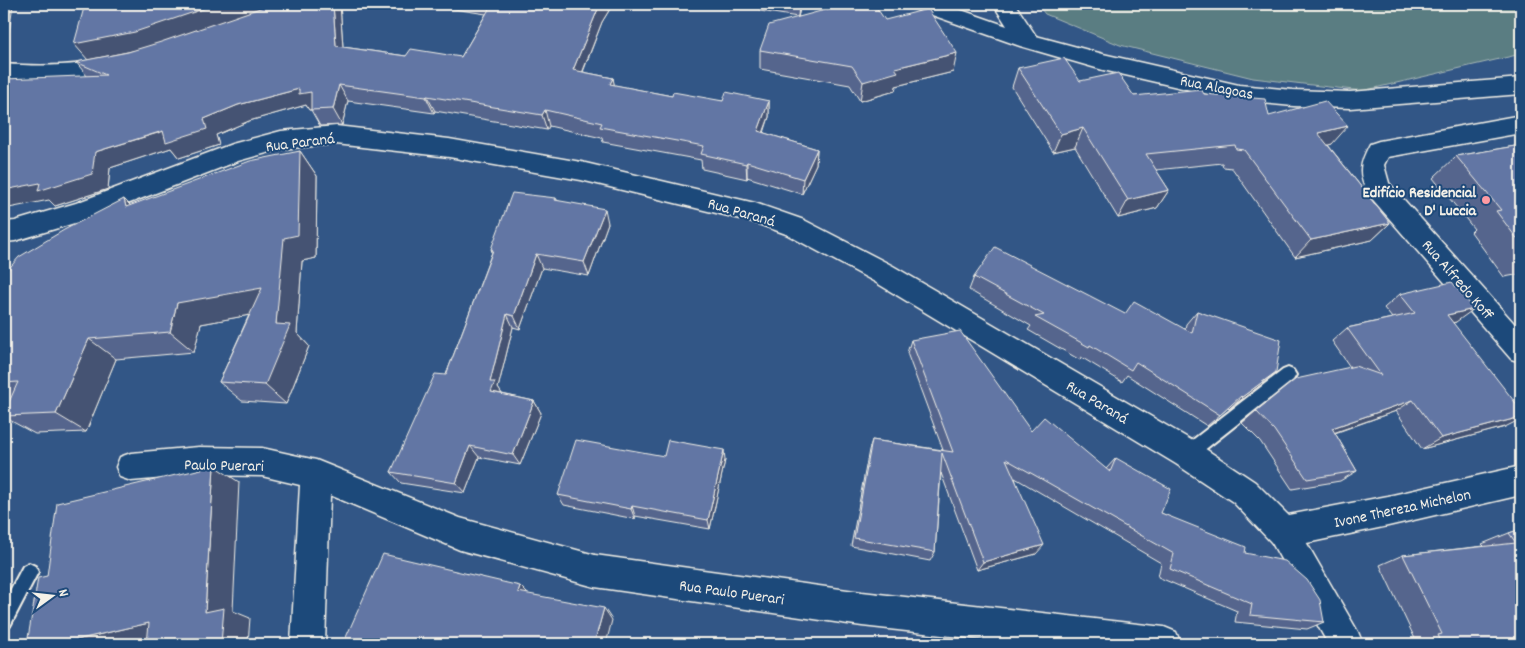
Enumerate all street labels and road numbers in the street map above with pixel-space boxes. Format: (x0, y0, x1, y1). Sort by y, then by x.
street label: Rua Alagoas (1178, 70, 1255, 107)
street label: Rua Paraná (264, 128, 336, 159)
street label: Rua Paraná (705, 193, 778, 234)
street label: Rua Alfredo Koff (1415, 235, 1499, 326)
street label: Rua Paraná (1061, 375, 1132, 431)
street label: Paulo Puerari (184, 454, 264, 479)
street label: Ivone Thereza Michelon (1332, 484, 1473, 535)
street label: Rua Paulo Puerari (678, 575, 786, 612)

